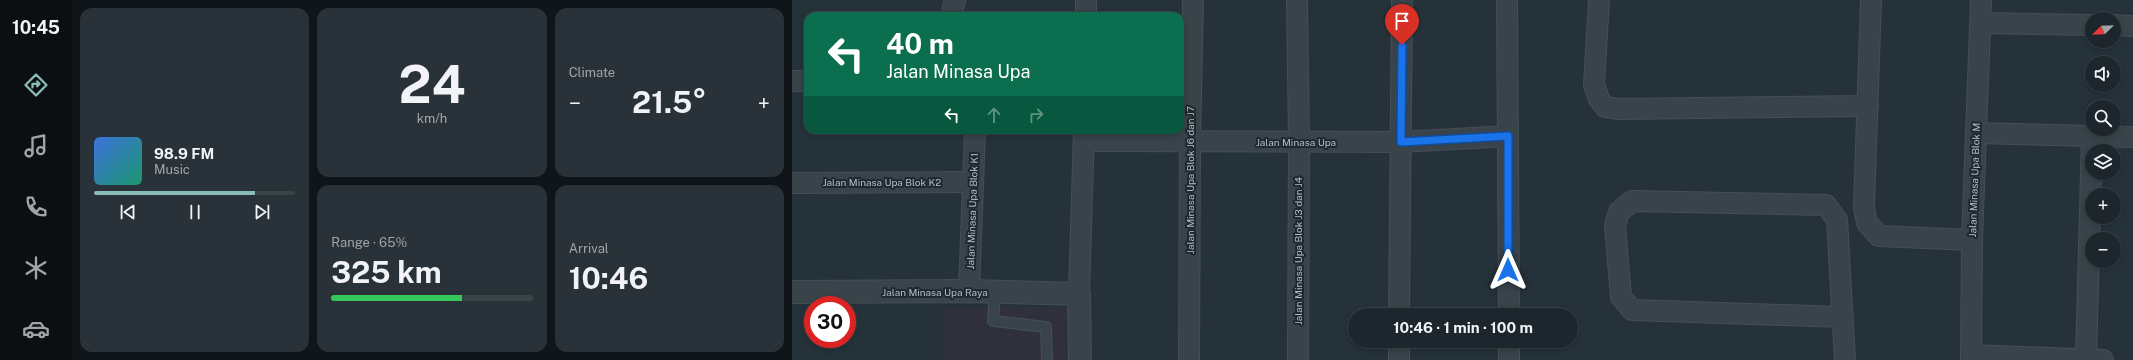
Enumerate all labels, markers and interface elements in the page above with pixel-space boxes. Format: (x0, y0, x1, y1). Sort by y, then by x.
pin (1385, 4, 1419, 45)
icon: arrive (1391, 10, 1413, 32)
north arrow (2085, 12, 2121, 48)
map controls (2085, 12, 2121, 268)
text: 10:45 (12, 17, 60, 38)
text: 40 m (886, 27, 954, 60)
icon: left (820, 28, 872, 80)
text: 24 (398, 54, 466, 115)
button: sound (2085, 56, 2121, 92)
text: Jalan Minasa Upa (886, 61, 1030, 82)
text: Climate (569, 65, 615, 80)
icon: directions (22, 71, 50, 99)
text: 21.5° (632, 84, 707, 120)
text: − (569, 90, 581, 116)
text: + (758, 90, 770, 116)
button: search (2085, 100, 2121, 136)
icon: left (941, 104, 963, 126)
icon: ahead (983, 104, 1005, 126)
icon: right (1025, 104, 1047, 126)
street label: Jalan Minasa Upa Blok J6 dan J7 (1184, 106, 1196, 254)
text: km/h (417, 111, 447, 126)
street label: Jalan Minasa Upa Blok M (1966, 122, 1982, 238)
icon: music (22, 132, 50, 160)
street label: Jalan Minasa Upa (1256, 136, 1336, 148)
button: layers (2085, 144, 2121, 180)
text: 98.9 FM (154, 145, 214, 162)
street label: Jalan Minasa Upa Blok K1 (964, 152, 980, 270)
text: Music (154, 162, 190, 177)
street label: Jalan Minasa Upa Blok K2 (823, 176, 941, 188)
street label: Jalan Minasa Upa Blok J3 dan J4 (1292, 177, 1304, 325)
button: + (2085, 188, 2121, 224)
icon: phone (22, 193, 50, 221)
icon: previous (117, 201, 139, 223)
icon: pause (184, 201, 206, 223)
icon: next (251, 201, 273, 223)
button: − (2085, 232, 2121, 268)
text: Range · 65% (331, 235, 407, 250)
text: Arrival (569, 241, 609, 256)
position arrow (1487, 249, 1529, 291)
icon: climate (22, 254, 50, 282)
text: 325 km (331, 254, 442, 290)
text: 10:46 (569, 260, 648, 296)
street label: Jalan Minasa Upa Raya (882, 286, 988, 298)
speed limit sign: 30 (804, 296, 856, 348)
icon: car (22, 315, 50, 343)
text: 10:46 · 1 min · 100 m (1393, 319, 1533, 336)

